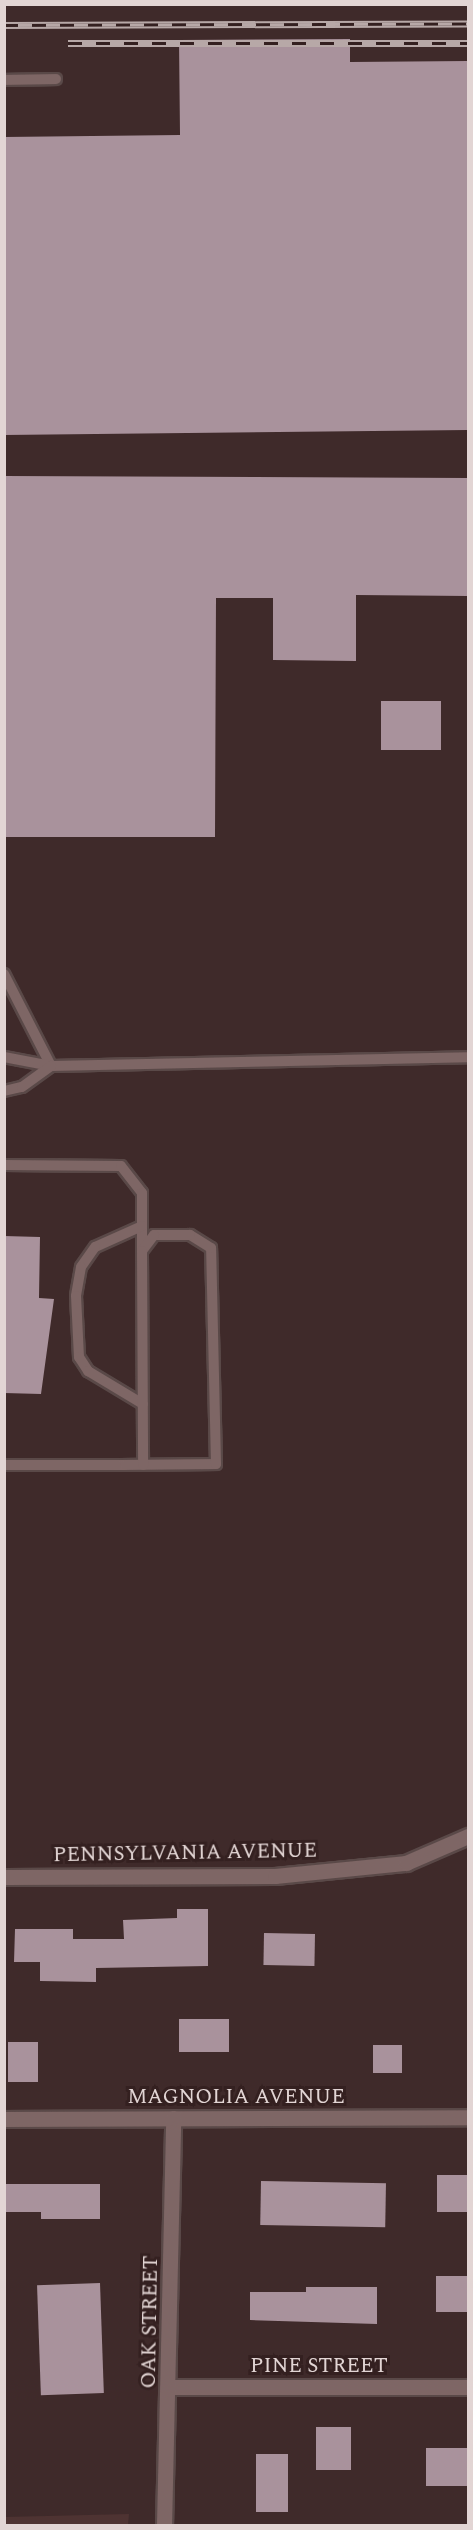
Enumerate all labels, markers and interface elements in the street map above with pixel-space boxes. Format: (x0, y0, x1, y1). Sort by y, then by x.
street label: PENNSYLVANIA AVENUE (53, 1838, 317, 1868)
street label: MAGNOLIA AVENUE (127, 2084, 345, 2110)
street label: OAK STREET (136, 2255, 164, 2389)
street label: PINE STREET (250, 2353, 388, 2379)

